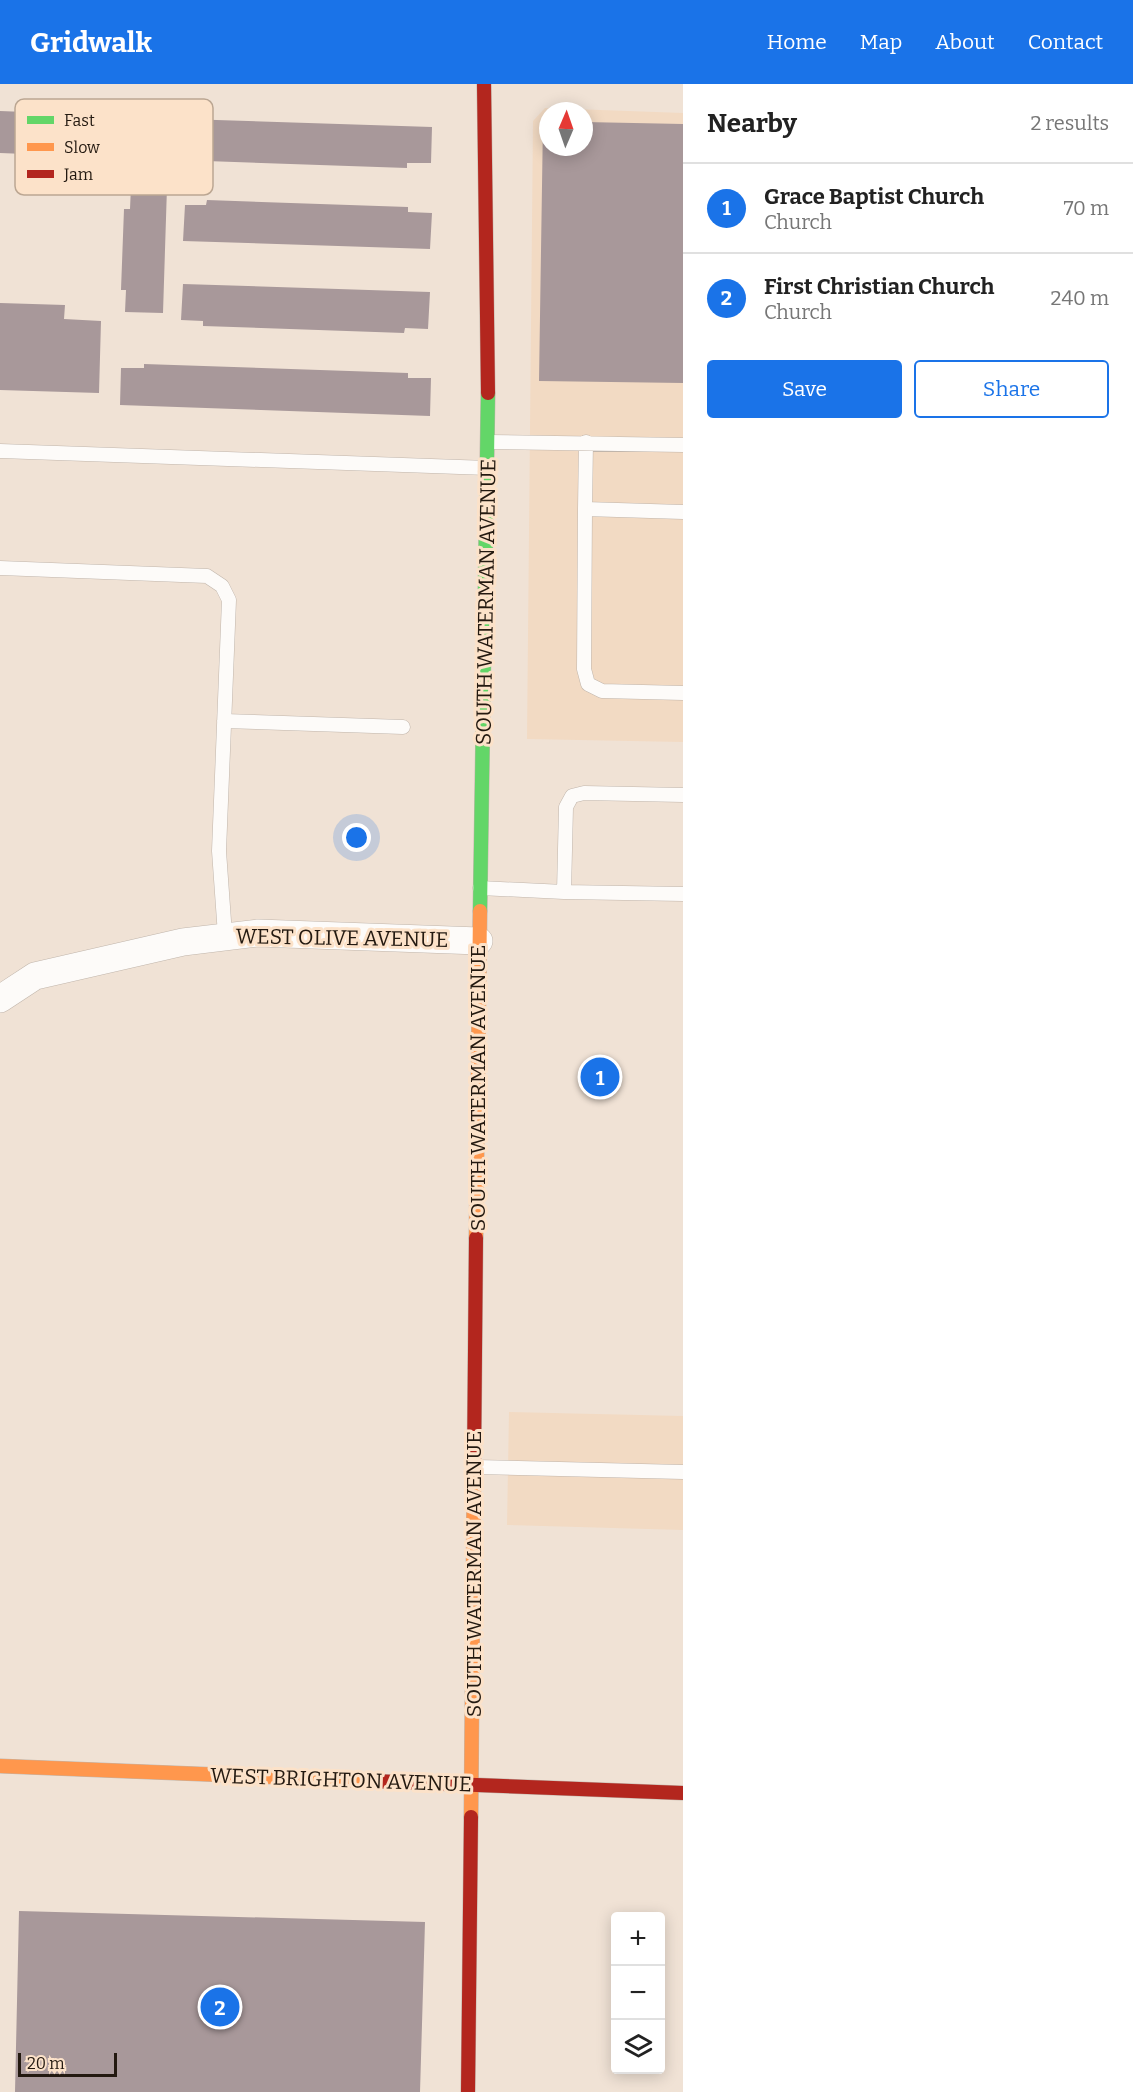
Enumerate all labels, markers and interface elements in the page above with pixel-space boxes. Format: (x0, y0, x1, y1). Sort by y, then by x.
text: Gridwalk (30, 26, 152, 59)
text: Home (767, 29, 827, 55)
text: Map (860, 29, 902, 55)
text: About (935, 29, 995, 55)
text: Contact (1028, 29, 1103, 55)
legend (15, 99, 213, 195)
north arrow (539, 102, 593, 156)
text: Nearby (707, 108, 797, 139)
text: Fast (64, 111, 95, 130)
text: 2 results (1030, 111, 1109, 135)
text: Slow (64, 138, 100, 157)
text: Jam (63, 165, 93, 184)
text: Grace Baptist Church (764, 183, 984, 210)
text: 1 (722, 196, 731, 220)
text: 70 m (1063, 196, 1109, 220)
text: Church (764, 210, 832, 234)
text: First Christian Church (764, 273, 995, 300)
text: 2 (721, 286, 732, 310)
text: 240 m (1051, 286, 1109, 310)
text: Church (764, 300, 832, 324)
button: Save (707, 360, 902, 418)
button: Share (914, 360, 1109, 418)
street label: SOUTH WATERMAN AVENUE (471, 459, 501, 745)
your location (342, 823, 371, 852)
street label: WEST OLIVE AVENUE (235, 923, 449, 953)
street label: SOUTH WATERMAN AVENUE (465, 945, 491, 1231)
pin: 1 (580, 1054, 620, 1100)
street label: SOUTH WATERMAN AVENUE (461, 1431, 487, 1717)
street label: WEST BRIGHTON AVENUE (210, 1762, 472, 1798)
map controls (611, 1912, 665, 2074)
button: + (611, 1912, 665, 1966)
button: − (611, 1966, 665, 2020)
pin: 2 (200, 1984, 240, 2030)
button: layers (611, 2020, 665, 2074)
scale bar (18, 2050, 117, 2078)
text: 20 m (27, 2054, 64, 2073)

